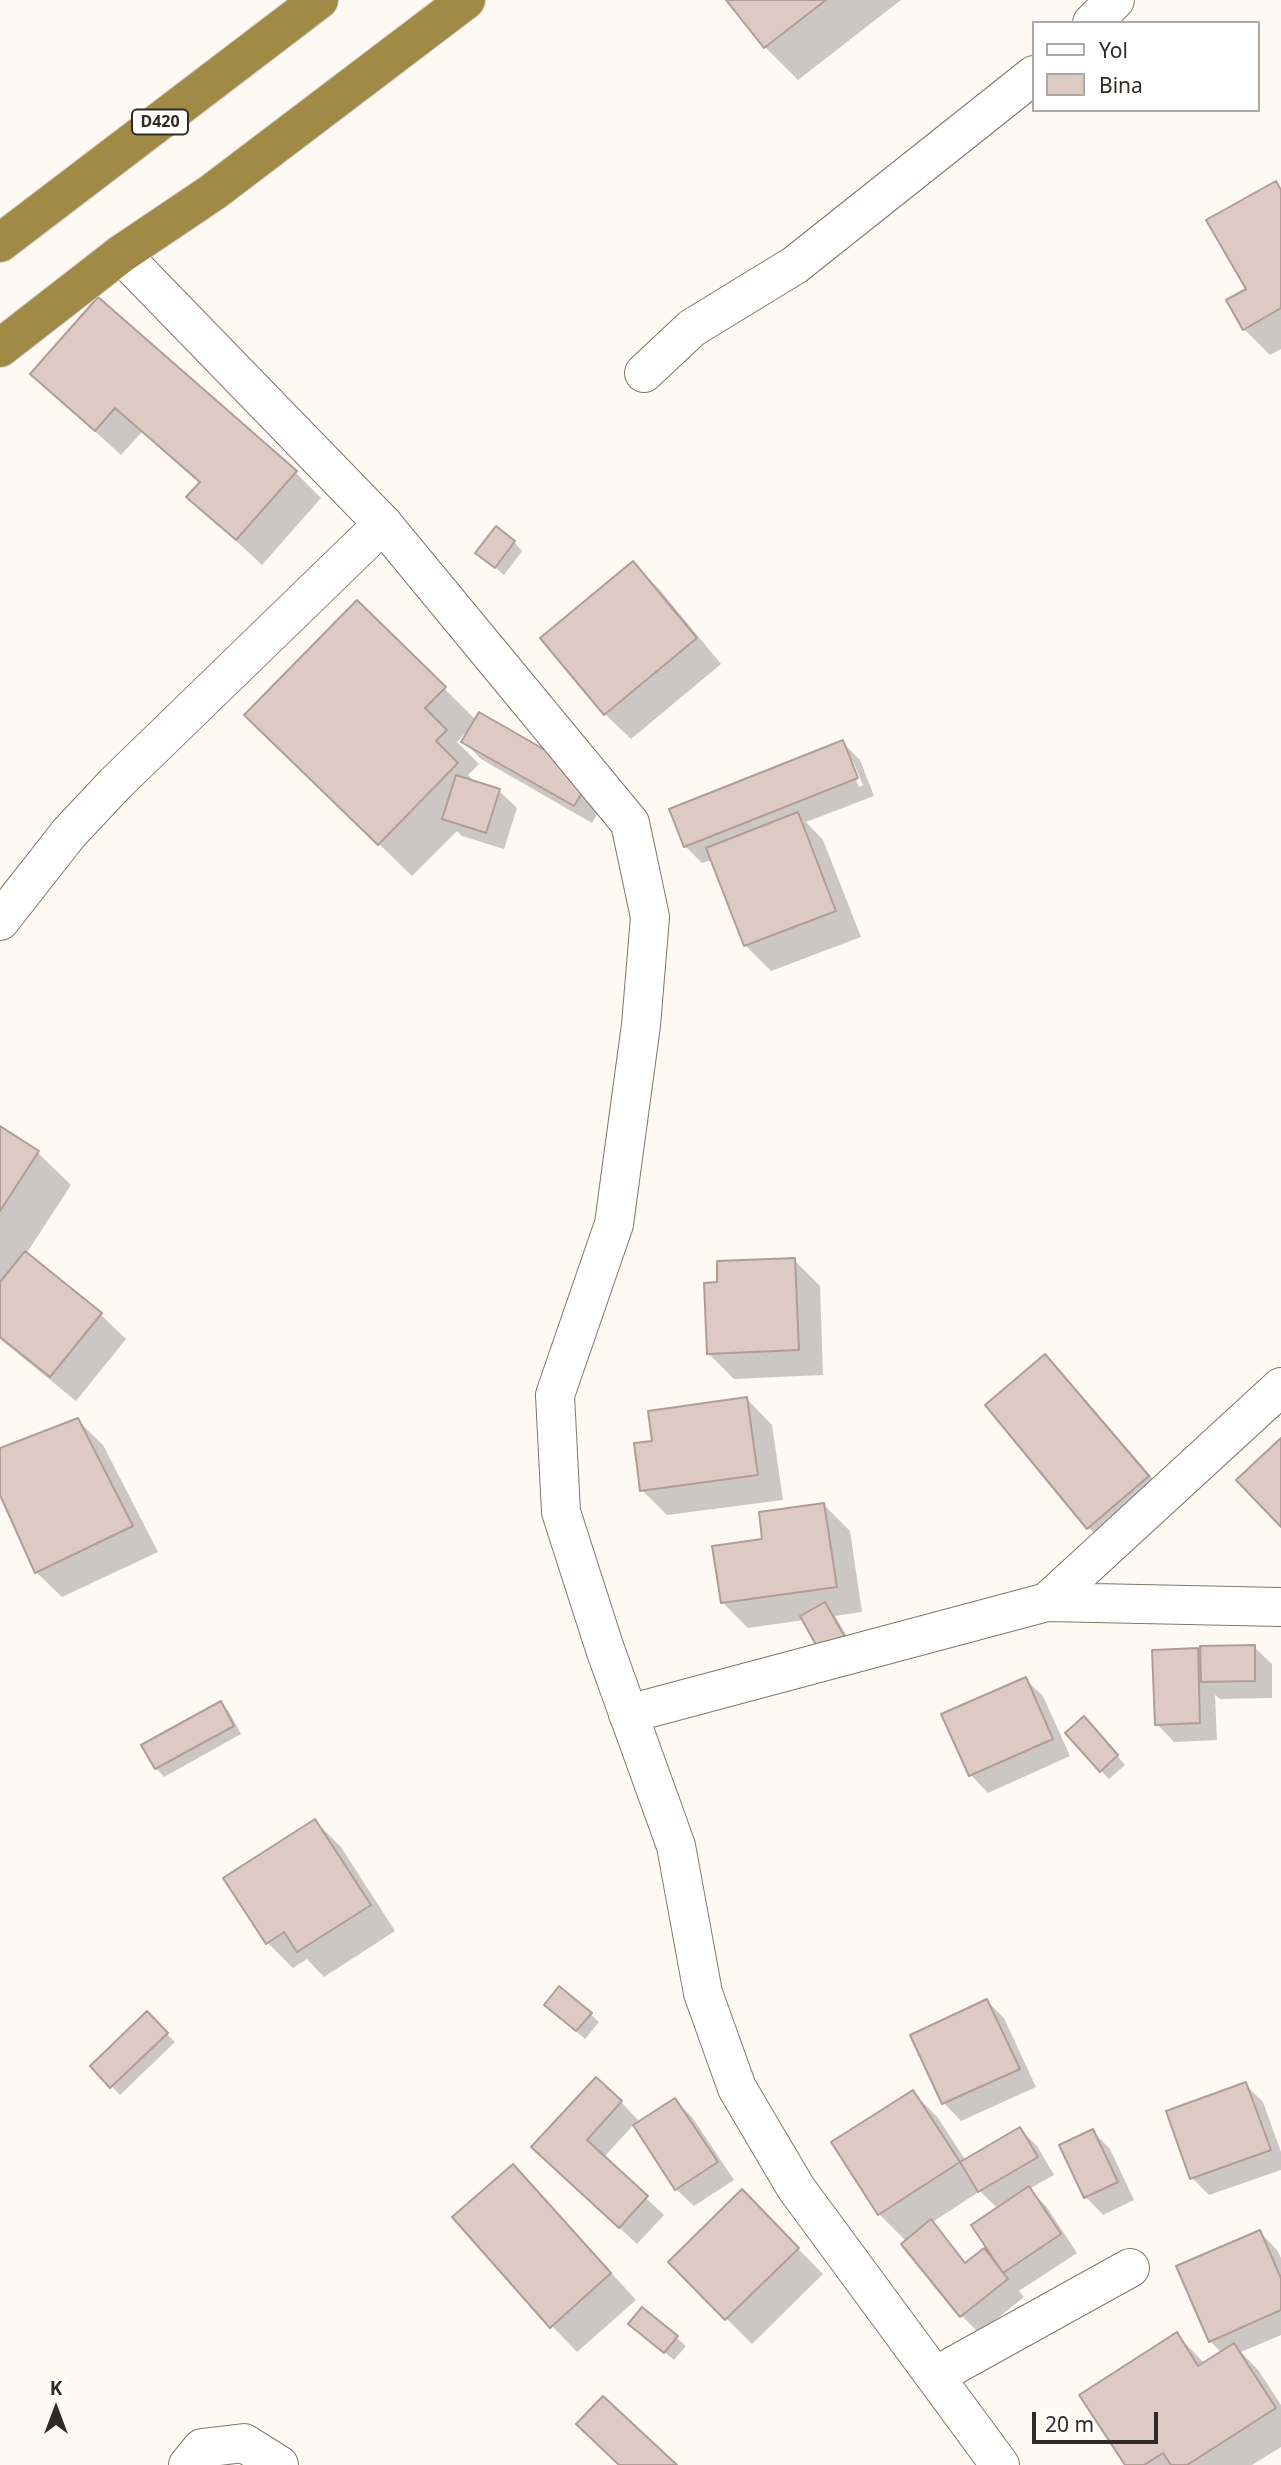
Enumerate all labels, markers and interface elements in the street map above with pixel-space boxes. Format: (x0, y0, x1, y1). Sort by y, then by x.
legend (1032, 21, 1260, 112)
text: Yol (1099, 36, 1128, 64)
text: Bina (1099, 71, 1143, 99)
road number: D420 (132, 110, 188, 134)
north arrow (21, 2374, 91, 2444)
text: K (50, 2375, 62, 2401)
scale bar (1036, 2398, 1162, 2442)
text: 20 m (1045, 2410, 1094, 2438)

